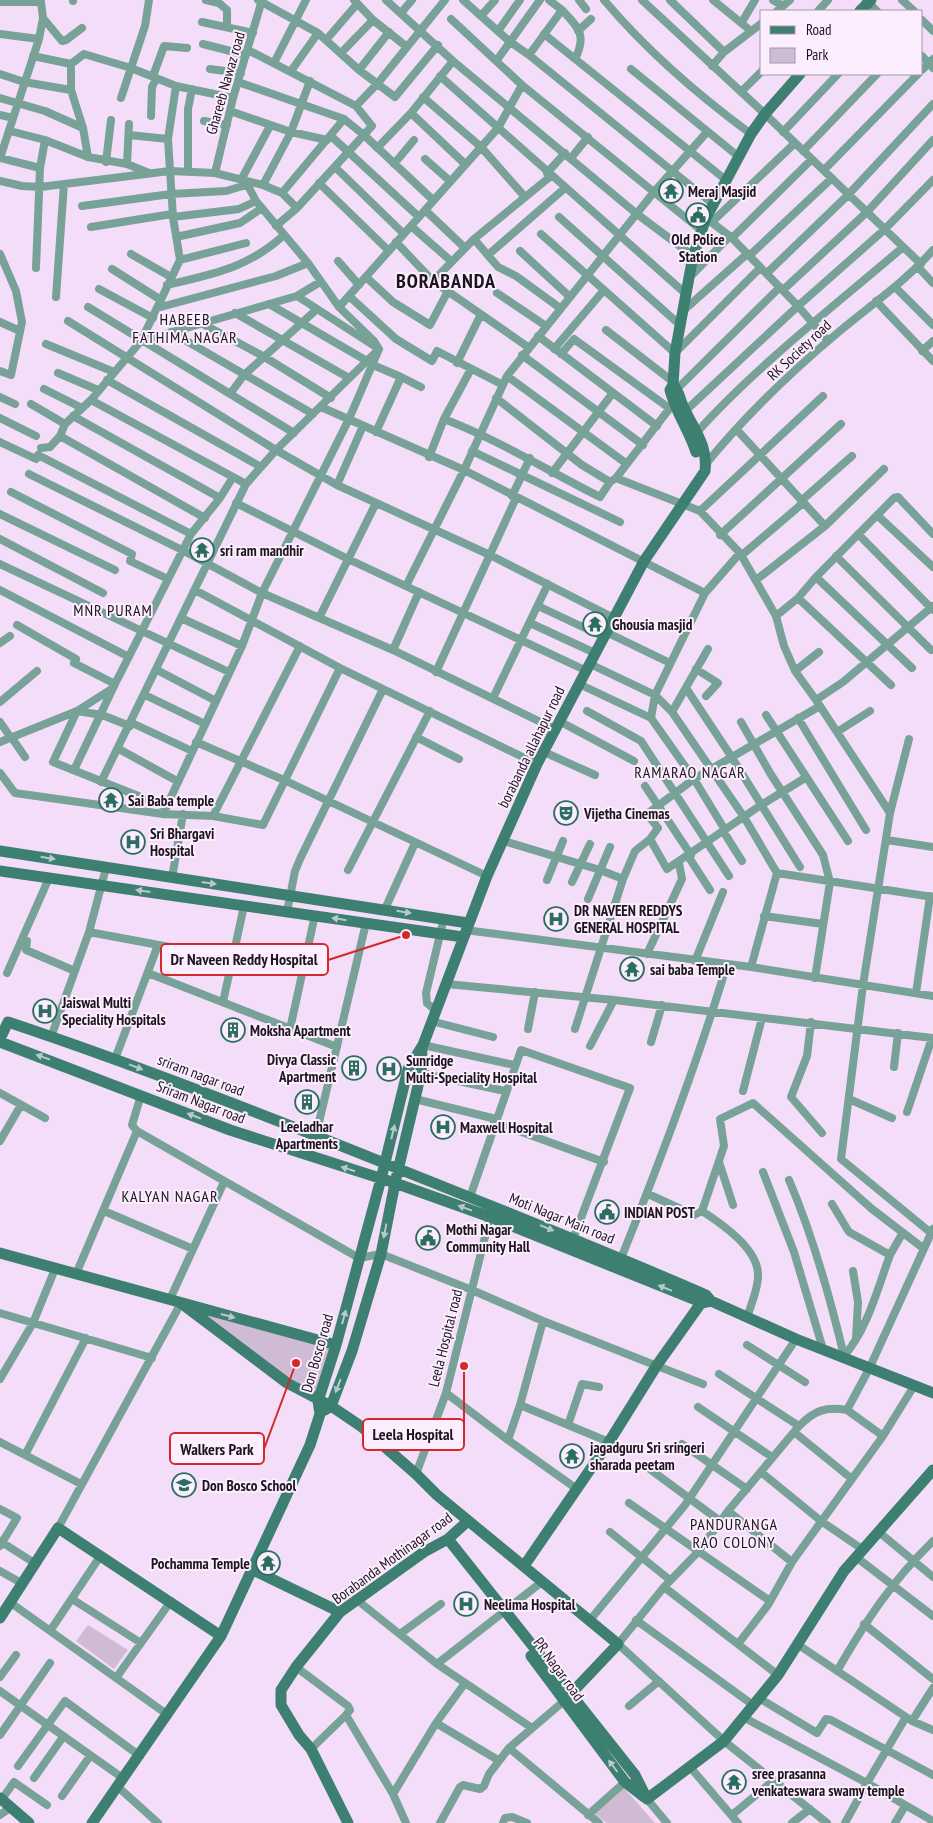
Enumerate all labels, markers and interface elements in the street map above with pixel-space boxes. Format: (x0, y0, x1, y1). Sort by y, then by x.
legend (760, 10, 923, 75)
text: Road (806, 20, 832, 39)
street label: Ghareeb Nawaz road (201, 29, 249, 137)
text: Park (806, 45, 828, 64)
temple icon: Meraj Masjid (658, 178, 684, 204)
place label: Meraj Masjid (688, 182, 757, 201)
public building icon: Old Police Station (685, 202, 711, 228)
place label: Old Police Station (671, 230, 725, 266)
district label: BORABANDA (396, 268, 496, 294)
district label: HABEEB FATHIMA NAGAR (132, 309, 238, 347)
street label: RK Society road (763, 316, 835, 384)
temple icon: sri ram mandhir (189, 537, 215, 563)
place label: sri ram mandhir (220, 541, 304, 560)
district label: MNR PURAM (73, 600, 153, 620)
temple icon: Ghousia masjid (582, 611, 608, 637)
place label: Ghousia masjid (612, 615, 693, 634)
street label: borabanda allahapur road (493, 683, 569, 811)
district label: RAMARAO NAGAR (634, 762, 746, 782)
temple icon: Sai Baba temple (98, 787, 124, 813)
place label: Sai Baba temple (128, 791, 214, 810)
theatre icon: Vijetha Cinemas (553, 800, 579, 826)
place label: Vijetha Cinemas (583, 804, 670, 823)
place label: Sri Bhargavi Hospital (150, 824, 214, 860)
hospital icon: Sri Bhargavi Hospital (120, 829, 146, 855)
one-way arrow (41, 855, 57, 863)
one-way arrow (201, 879, 217, 887)
one-way arrow (135, 887, 151, 895)
place label: DR NAVEEN REDDYS GENERAL HOSPITAL (574, 901, 683, 937)
hospital icon: DR NAVEEN REDDYS GENERAL HOSPITAL (543, 906, 569, 932)
one-way arrow (397, 908, 413, 916)
one-way arrow (330, 915, 346, 923)
callout: Dr Naveen Reddy Hospital (161, 944, 328, 975)
text: Dr Naveen Reddy Hospital (170, 949, 318, 969)
temple icon: sai baba Temple (619, 956, 645, 982)
place label: sai baba Temple (650, 960, 735, 979)
place label: Jaiswal Multi Speciality Hospitals (61, 993, 166, 1029)
hospital icon: Jaiswal Multi Speciality Hospitals (32, 998, 58, 1024)
building icon: Moksha Apartment (220, 1017, 246, 1043)
place label: Moksha Apartment (250, 1021, 351, 1040)
street label: sriram nagar road (155, 1050, 247, 1100)
place label: Divya Classic Apartment (267, 1050, 337, 1086)
place label: Sunridge Multi-Speciality Hospital (406, 1051, 537, 1087)
one-way arrow (35, 1053, 50, 1061)
building icon: Divya Classic Apartment (341, 1055, 367, 1081)
hospital icon: Sunridge Multi-Speciality Hospital (376, 1056, 402, 1082)
one-way arrow (129, 1063, 144, 1071)
street label: Sriram Nagar road (154, 1076, 248, 1128)
building icon: Leeladhar Apartments (294, 1089, 320, 1115)
one-way arrow (187, 1112, 202, 1119)
hospital icon: Maxwell Hospital (430, 1114, 456, 1140)
place label: Leeladhar Apartments (275, 1117, 338, 1153)
place label: Maxwell Hospital (460, 1118, 553, 1137)
one-way arrow (389, 1125, 397, 1140)
one-way arrow (340, 1164, 355, 1172)
district label: KALYAN NAGAR (121, 1186, 219, 1206)
street label: Moti Nagar Main road (506, 1188, 618, 1248)
public building icon: INDIAN POST (594, 1199, 620, 1225)
place label: INDIAN POST (624, 1203, 695, 1222)
one-way arrow (457, 1204, 472, 1212)
place label: Mothi Nagar Community Hall (446, 1220, 530, 1256)
one-way arrow (381, 1223, 389, 1239)
public building icon: Mothi Nagar Community Hall (415, 1225, 441, 1251)
one-way arrow (540, 1225, 555, 1233)
one-way arrow (658, 1283, 672, 1291)
street label: Leela Hospital road (424, 1287, 466, 1389)
one-way arrow (340, 1309, 348, 1324)
one-way arrow (221, 1312, 236, 1320)
street label: Don Bosco road (297, 1312, 337, 1394)
one-way arrow (334, 1379, 342, 1394)
callout: Leela Hospital (363, 1419, 464, 1450)
text: Leela Hospital (373, 1424, 454, 1444)
callout: Walkers Park (170, 1433, 264, 1464)
place label: jagadguru Sri sringeri sharada peetam (589, 1438, 705, 1474)
text: Walkers Park (179, 1439, 254, 1459)
temple icon: jagadguru Sri sringeri sharada peetam (559, 1443, 585, 1469)
school or university icon: Don Bosco School (171, 1472, 197, 1498)
place label: Don Bosco School (202, 1476, 297, 1495)
street label: Borabanda Mothinagar road (328, 1508, 456, 1608)
district label: PANDURANGA RAO COLONY (690, 1514, 778, 1552)
temple icon: Pochamma Temple (255, 1550, 281, 1576)
place label: Pochamma Temple (151, 1554, 250, 1573)
hospital icon: Neelima Hospital (453, 1591, 479, 1617)
place label: Neelima Hospital (484, 1595, 576, 1614)
street label: PR Nagar road (530, 1633, 588, 1705)
one-way arrow (607, 1760, 618, 1773)
place label: sree prasanna venkateswara swamy temple (751, 1764, 905, 1800)
temple icon: sree prasanna venkateswara swamy temple (721, 1769, 747, 1795)

